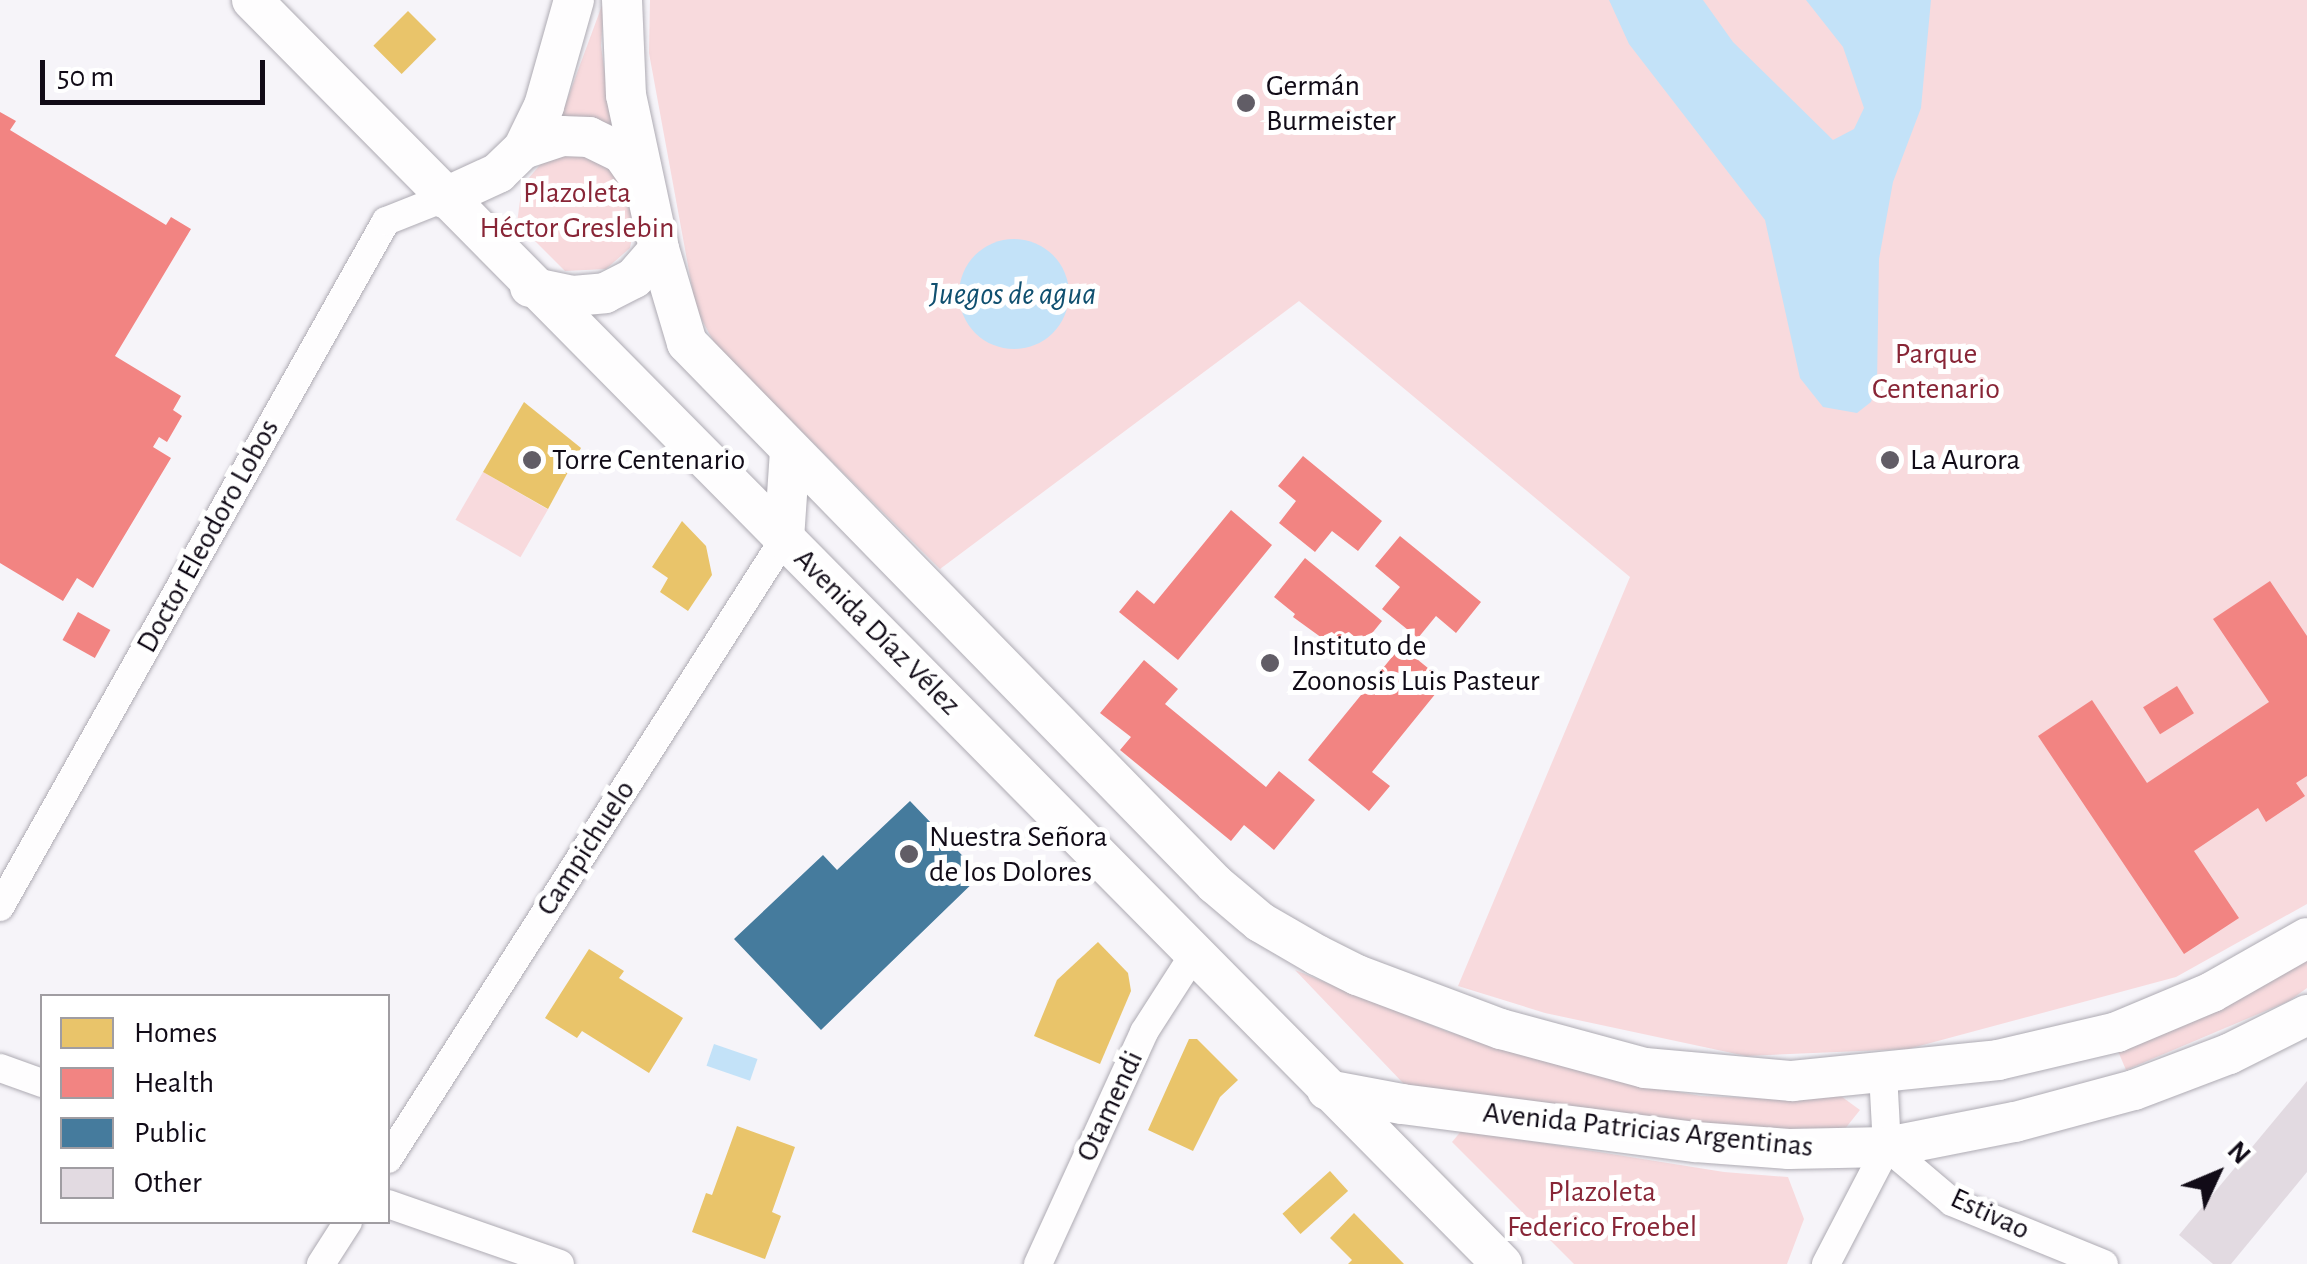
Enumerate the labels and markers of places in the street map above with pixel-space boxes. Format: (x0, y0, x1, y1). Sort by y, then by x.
place label: Germán Burmeister (1266, 68, 1396, 138)
marker: Germán Burmeister (1235, 92, 1257, 114)
place label: Torre Centenario (552, 442, 745, 478)
place label: La Aurora (1910, 442, 2020, 478)
marker: Torre Centenario (521, 449, 543, 471)
marker: La Aurora (1879, 449, 1901, 471)
place label: Instituto de Zoonosis Luis Pasteur (1292, 628, 1539, 698)
marker: Instituto de Zoonosis Luis Pasteur (1257, 650, 1283, 676)
place label: Nuestra Señora de los Dolores (929, 819, 1108, 890)
marker: Nuestra Señora de los Dolores (898, 843, 920, 865)

